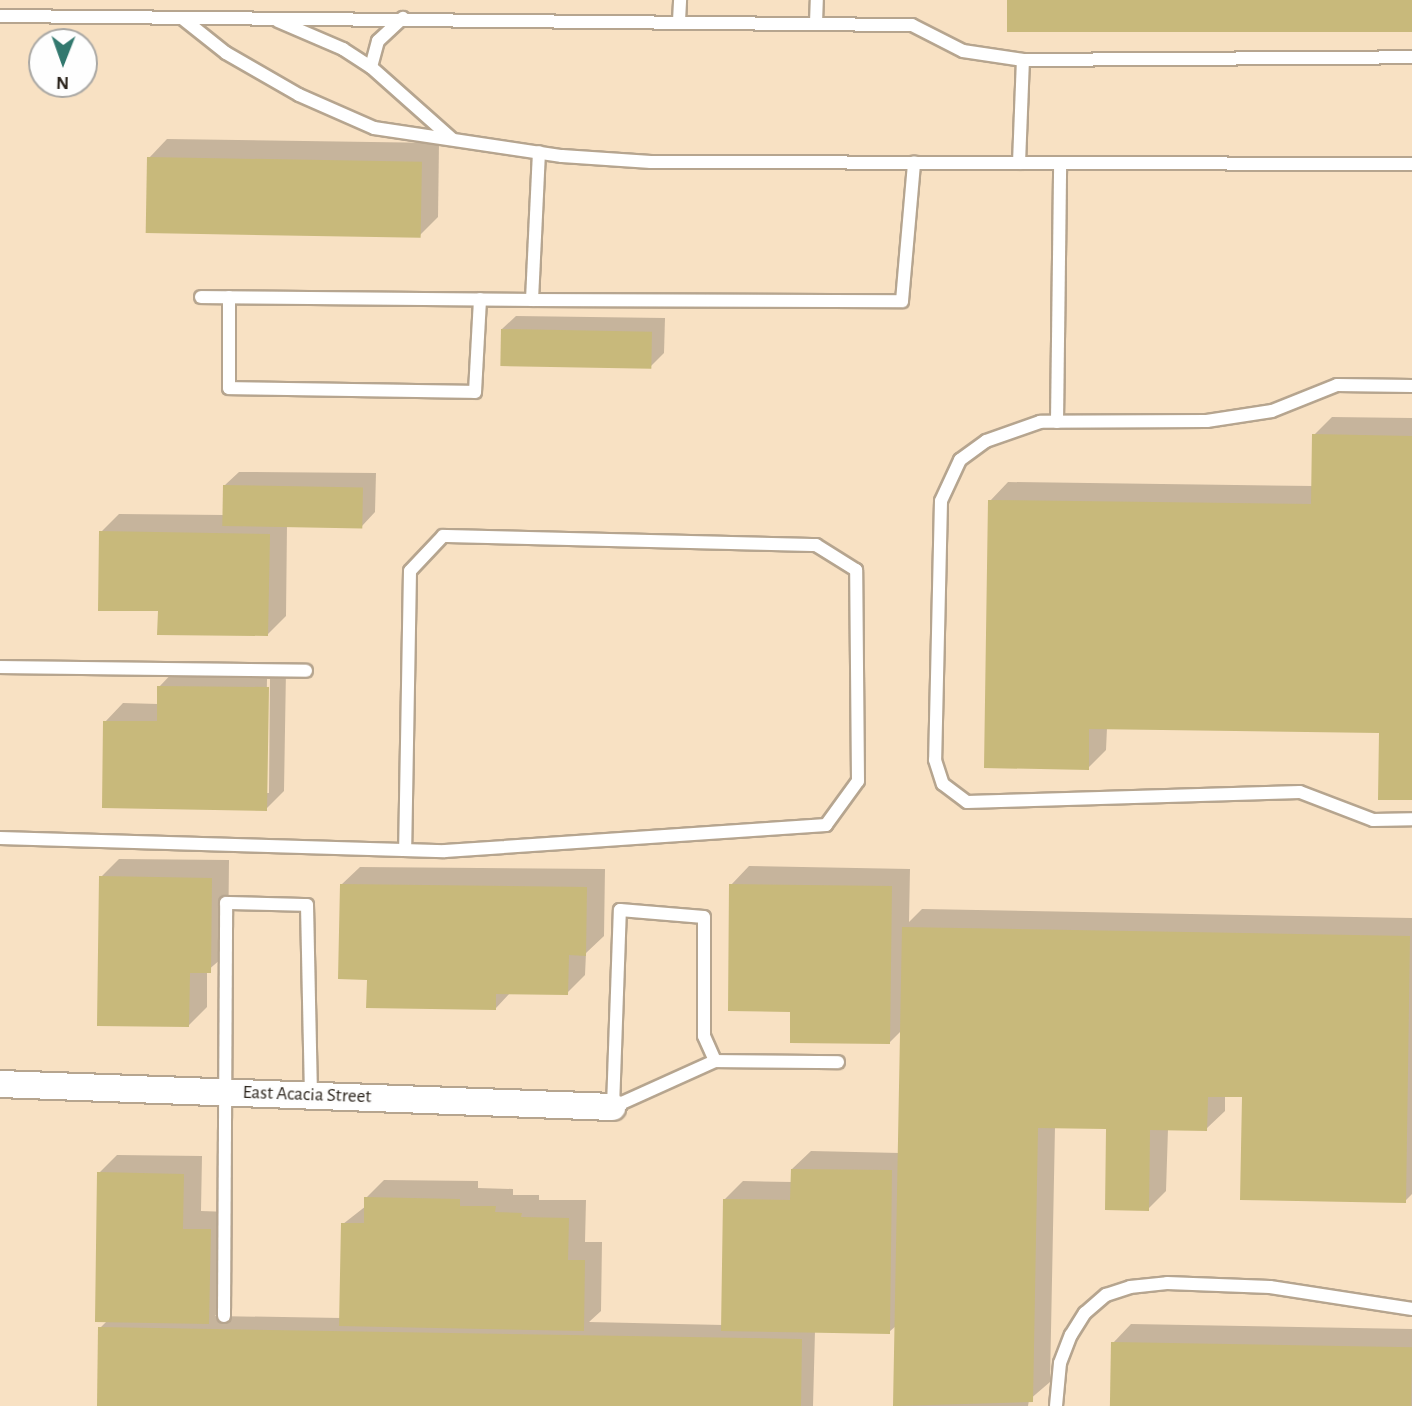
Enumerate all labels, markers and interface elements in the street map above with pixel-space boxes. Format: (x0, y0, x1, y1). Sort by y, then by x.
north arrow (28, 28, 98, 98)
text: N (56, 73, 69, 92)
street label: East Acacia Street (242, 1081, 372, 1109)

